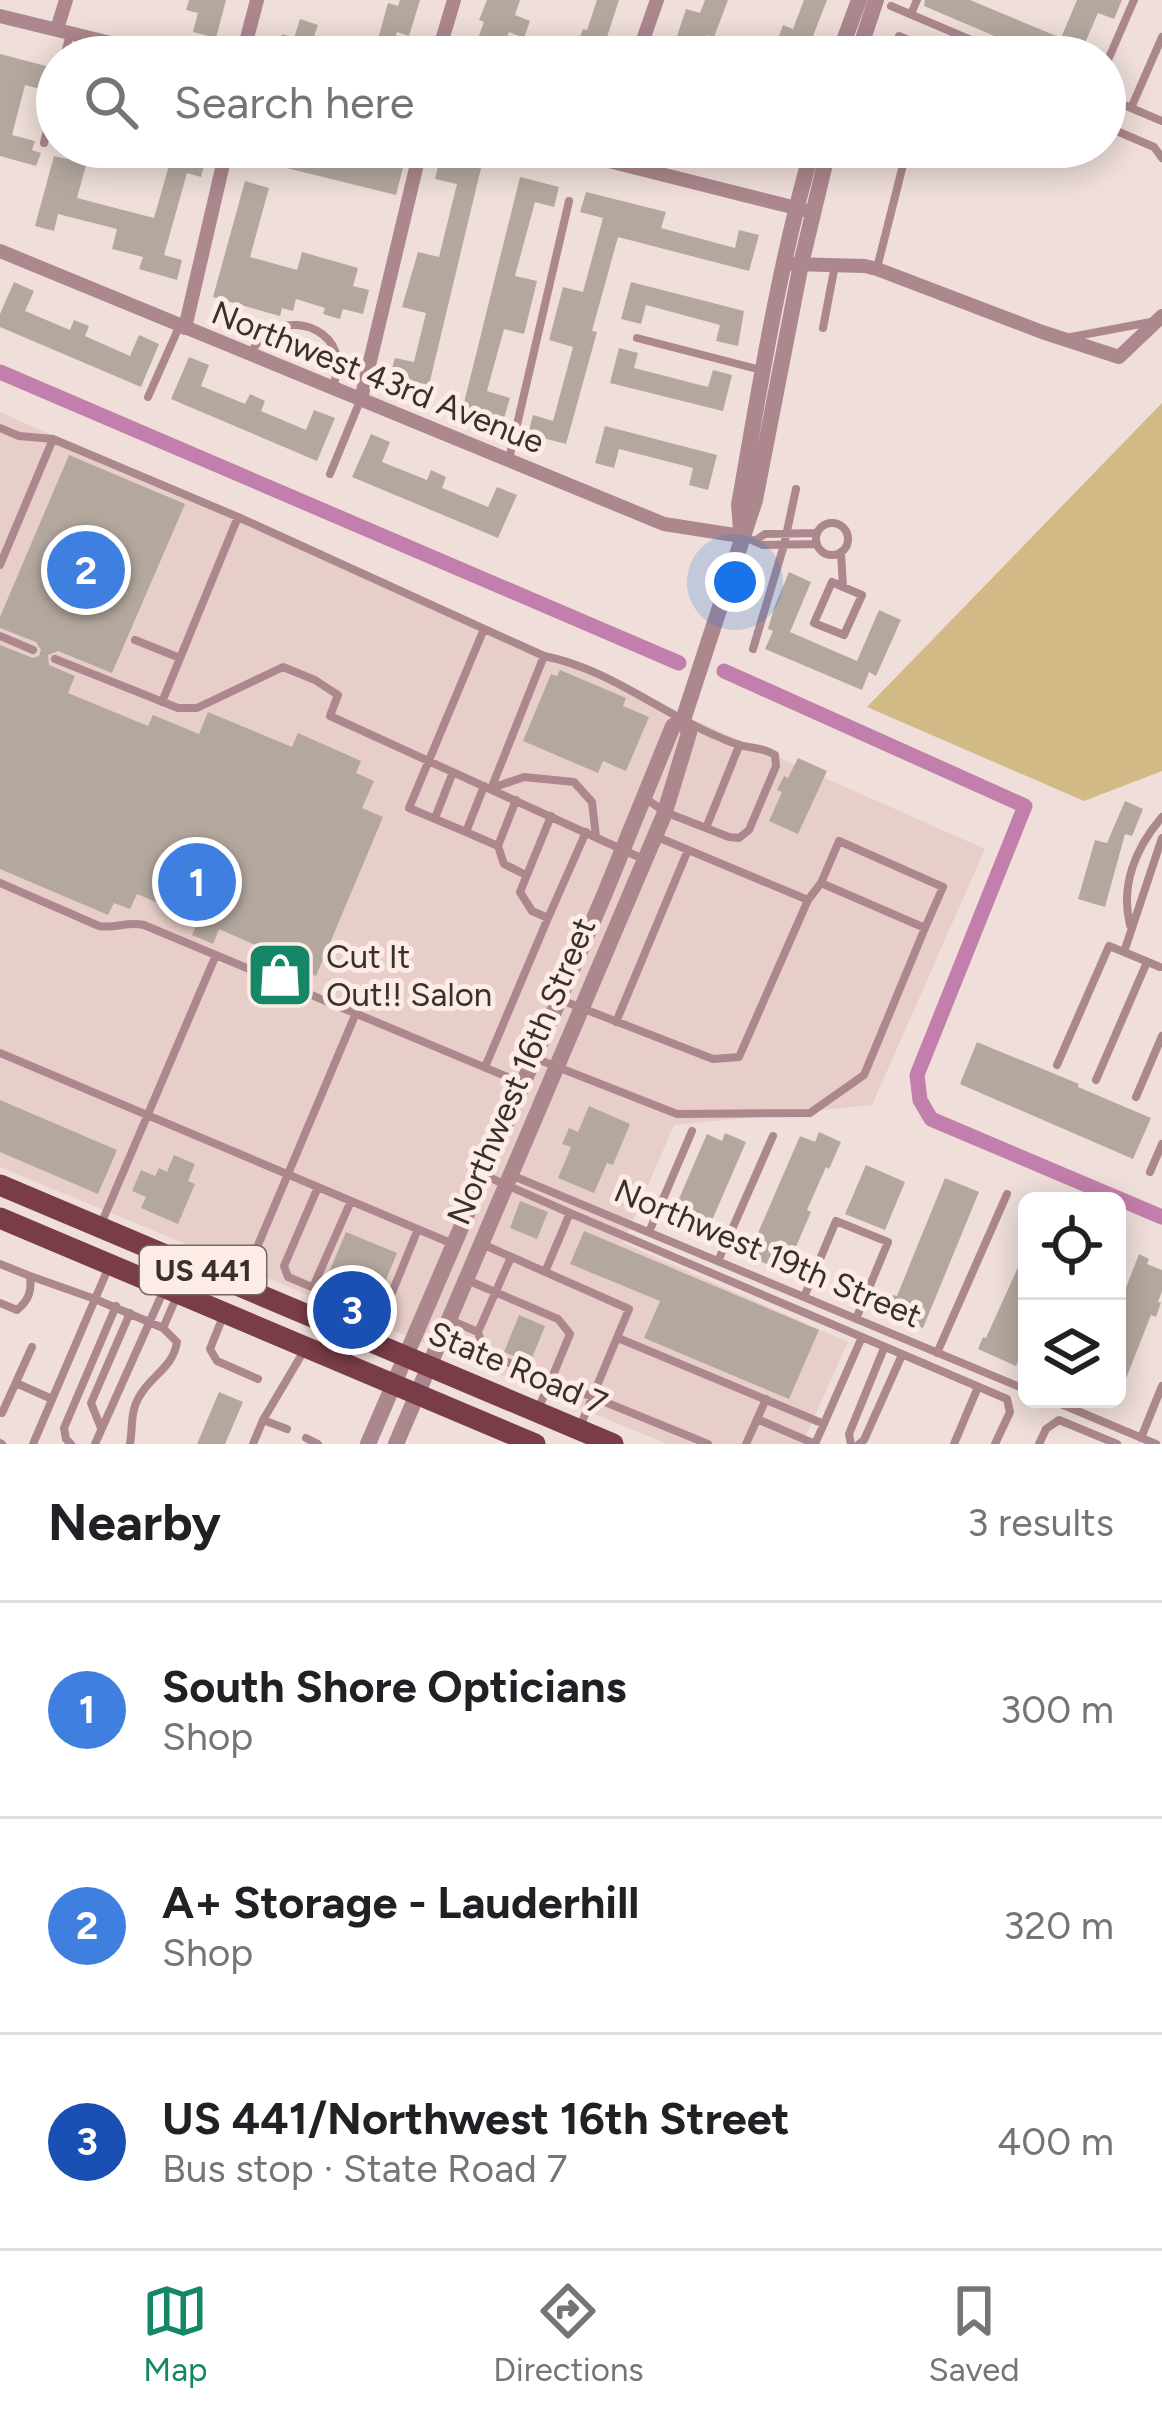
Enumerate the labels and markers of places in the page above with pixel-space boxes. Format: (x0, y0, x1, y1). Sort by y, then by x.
pin: 2 (47, 525, 125, 615)
pin: 1 (158, 837, 236, 927)
place label: Cut It Out!! Salon (326, 937, 492, 1014)
shop icon: Cut It Out!! Salon (245, 940, 315, 1010)
pin: 3 (313, 1265, 391, 1355)

